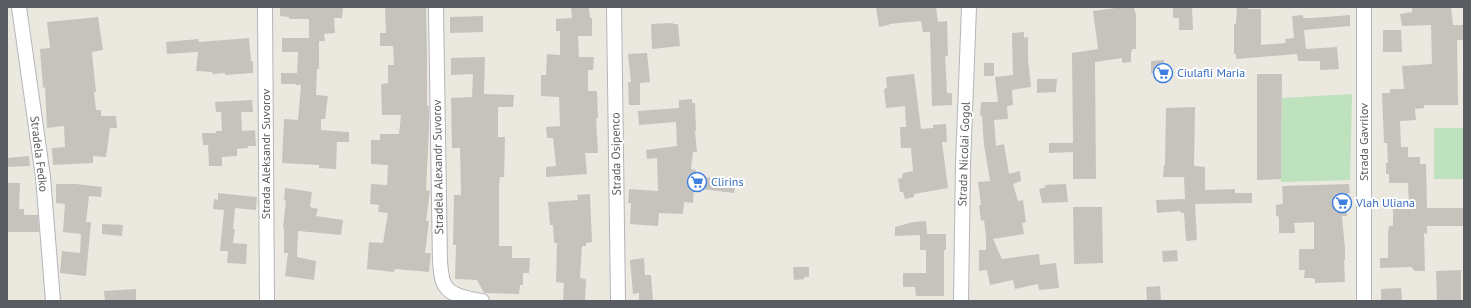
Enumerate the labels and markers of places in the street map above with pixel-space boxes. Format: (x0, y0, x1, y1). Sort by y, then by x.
supermarket icon: Ciulafli Maria (1152, 62, 1174, 84)
place label: Ciulafli Maria (1177, 65, 1245, 80)
supermarket icon: Clirins (686, 171, 708, 193)
place label: Clirins (711, 174, 743, 189)
supermarket icon: Vlah Uliana (1331, 192, 1353, 214)
place label: Vlah Uliana (1355, 195, 1415, 210)

